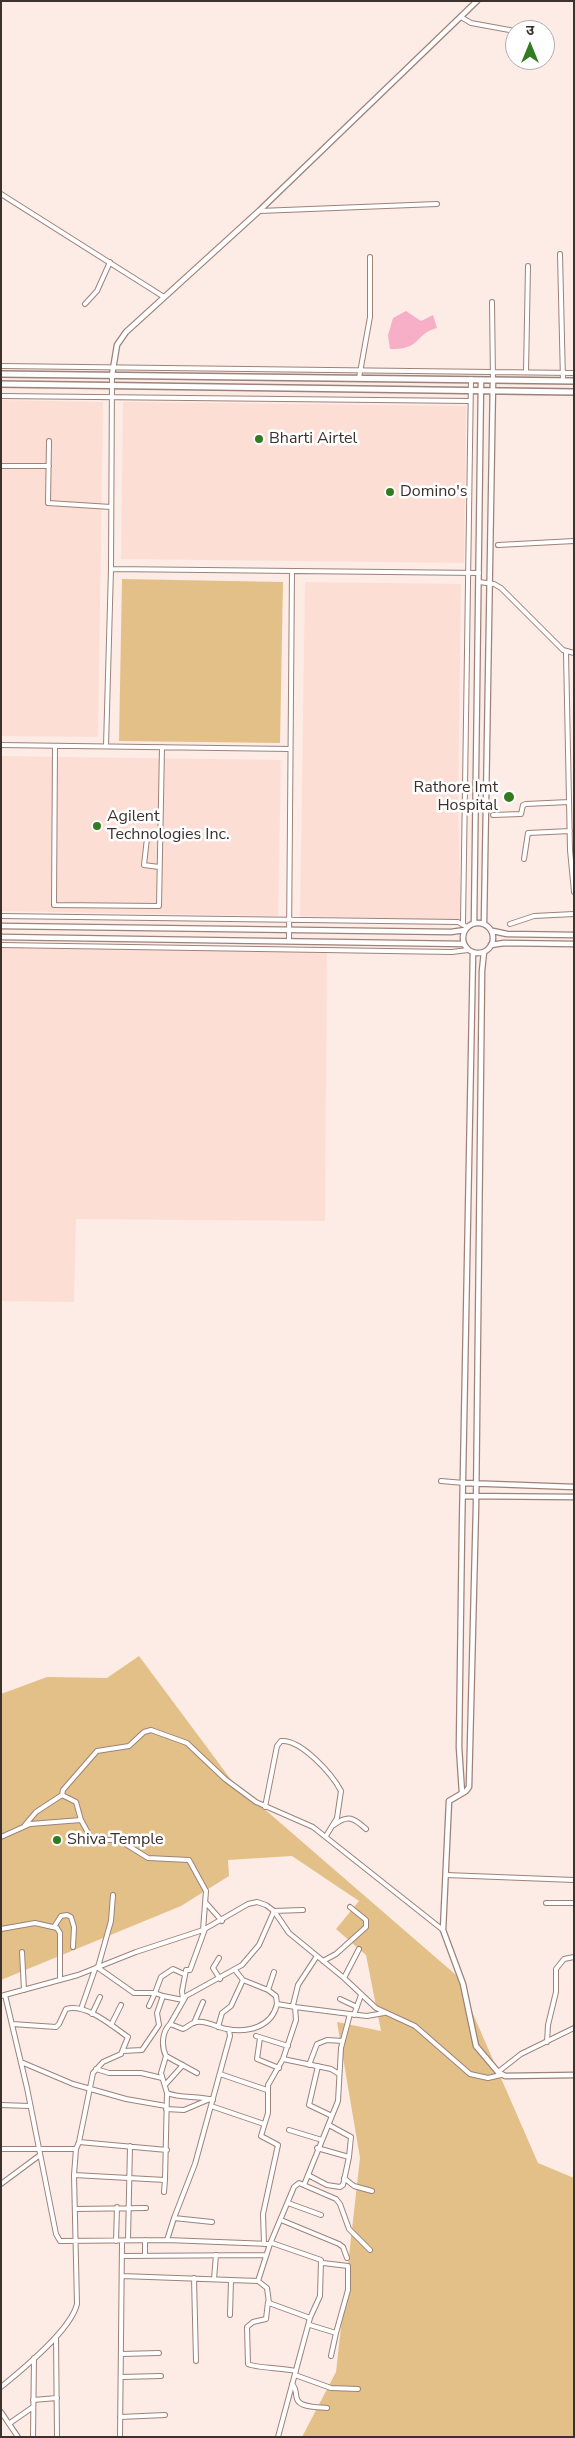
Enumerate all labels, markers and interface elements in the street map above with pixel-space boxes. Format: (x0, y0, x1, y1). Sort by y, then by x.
north arrow (505, 20, 555, 70)
text: उ (526, 21, 534, 40)
place label: Bharti Airtel (269, 429, 357, 449)
marker: Bharti Airtel (253, 433, 265, 445)
place label: Domino's (400, 482, 467, 502)
marker: Domino's (384, 486, 396, 498)
place label: Rathore Imt Hospital (414, 778, 498, 816)
marker: Rathore Imt Hospital (502, 790, 516, 804)
place label: Agilent Technologies Inc. (107, 807, 230, 845)
marker: Agilent Technologies Inc. (91, 820, 103, 832)
place label: Shiva Temple (67, 1830, 163, 1850)
marker: Shiva Temple (51, 1834, 63, 1846)

